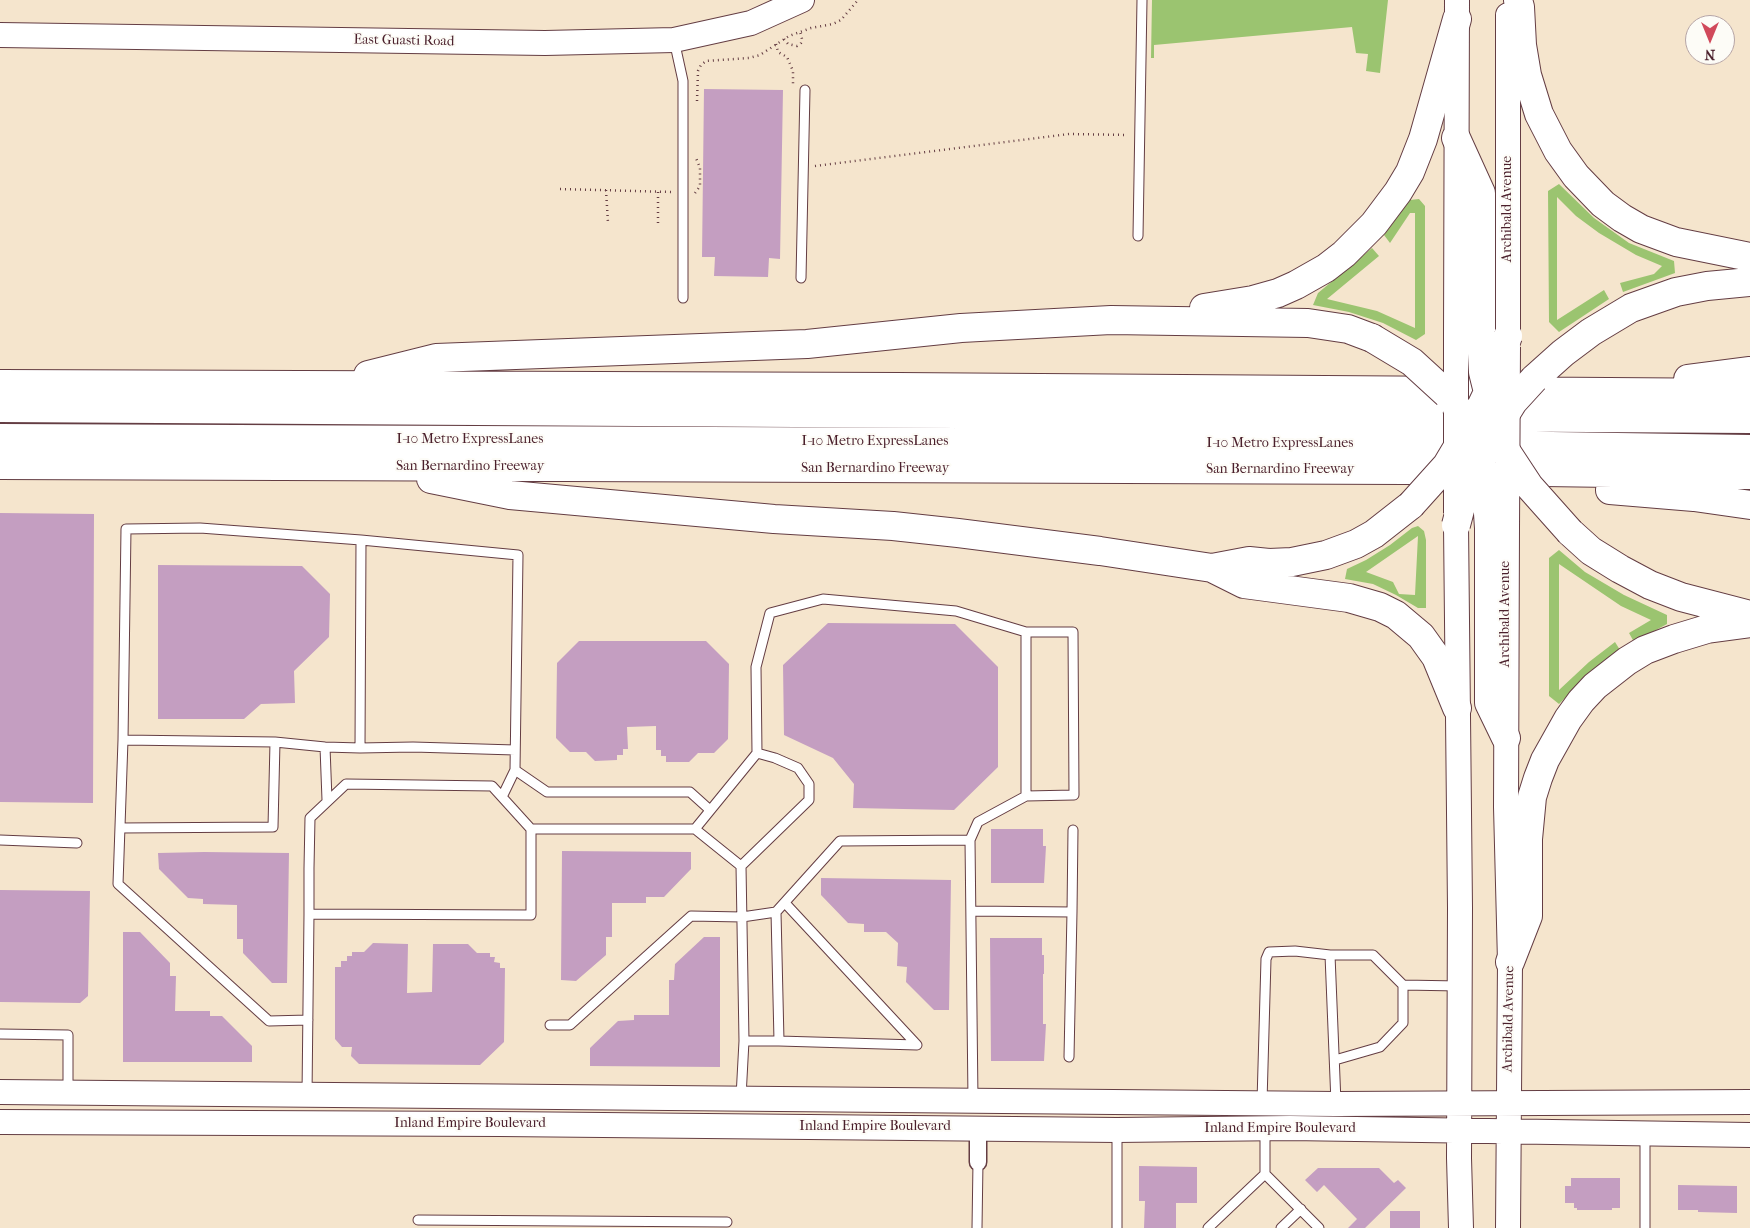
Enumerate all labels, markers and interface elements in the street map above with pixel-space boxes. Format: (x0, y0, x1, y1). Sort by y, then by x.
north arrow (1685, 15, 1735, 65)
street label: East Guasti Road (353, 32, 455, 50)
text: N (1705, 46, 1715, 63)
street label: Archibald Avenue (1500, 156, 1516, 262)
street label: I-10 Metro ExpressLanes (397, 432, 543, 448)
street label: I-10 Metro ExpressLanes (802, 434, 948, 450)
street label: I-10 Metro ExpressLanes (1207, 436, 1353, 452)
street label: San Bernardino Freeway (396, 459, 544, 475)
street label: San Bernardino Freeway (801, 461, 949, 477)
street label: San Bernardino Freeway (1206, 462, 1354, 478)
street label: Archibald Avenue (1498, 561, 1514, 667)
street label: Archibald Avenue (1500, 966, 1518, 1072)
street label: Inland Empire Boulevard (394, 1116, 546, 1132)
street label: Inland Empire Boulevard (799, 1119, 951, 1135)
street label: Inland Empire Boulevard (1204, 1121, 1356, 1137)

